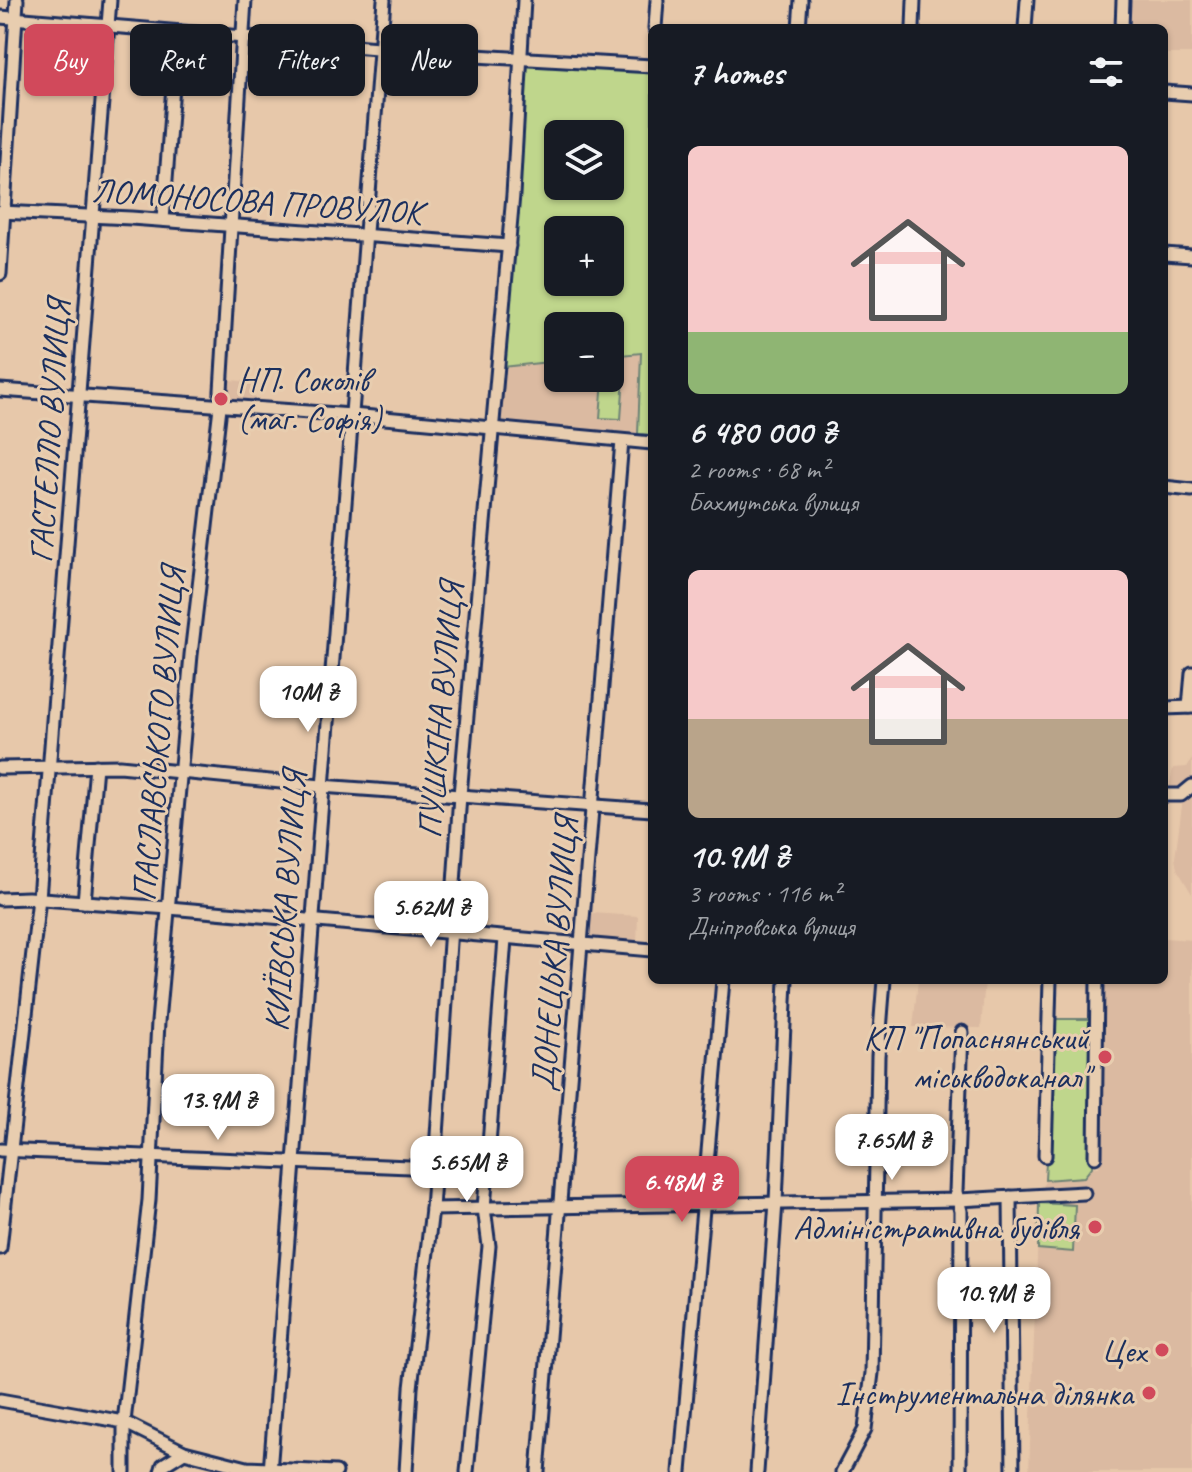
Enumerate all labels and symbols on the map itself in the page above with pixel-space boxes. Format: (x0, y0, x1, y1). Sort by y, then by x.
street label: ЛОМОНОСОВА ПРОВУЛОК (91, 168, 430, 234)
street label: ГАСТЕЛЛО ВУЛИЦЯ (18, 293, 80, 564)
place label: НП. Соколів (маг. Софія) (237, 358, 383, 440)
marker: НП. Соколів (маг. Софія) (212, 390, 230, 408)
street label: ПАСЛАВСЬКОГО ВУЛИЦЯ (122, 560, 194, 903)
street label: ПУШКІНА ВУЛИЦЯ (407, 575, 473, 840)
pin: 10M ₴ (252, 666, 364, 734)
street label: КИЇВСЬКА ВУЛИЦЯ (254, 764, 316, 1033)
street label: ДОНЕЦЬКА ВУЛИЦЯ (521, 810, 588, 1093)
pin: 5.62M ₴ (357, 881, 505, 949)
place label: КП "Попаснянський міськводоканал" (864, 1016, 1096, 1098)
marker: КП "Попаснянський міськводоканал" (1096, 1048, 1114, 1066)
pin: 13.9M ₴ (144, 1074, 292, 1142)
pin: 7.65M ₴ (818, 1114, 966, 1182)
pin: 5.65M ₴ (393, 1136, 541, 1204)
pin: 6.48M ₴ (608, 1156, 756, 1224)
place label: Адміністративна будівля (793, 1206, 1081, 1249)
marker: Адміністративна будівля (1086, 1218, 1104, 1236)
pin: 10.9M ₴ (920, 1267, 1068, 1335)
place label: Цех (1101, 1329, 1148, 1372)
marker: Цех (1153, 1341, 1171, 1359)
place label: Інструментальна ділянка (836, 1372, 1135, 1415)
marker: Інструментальна ділянка (1140, 1384, 1158, 1402)

